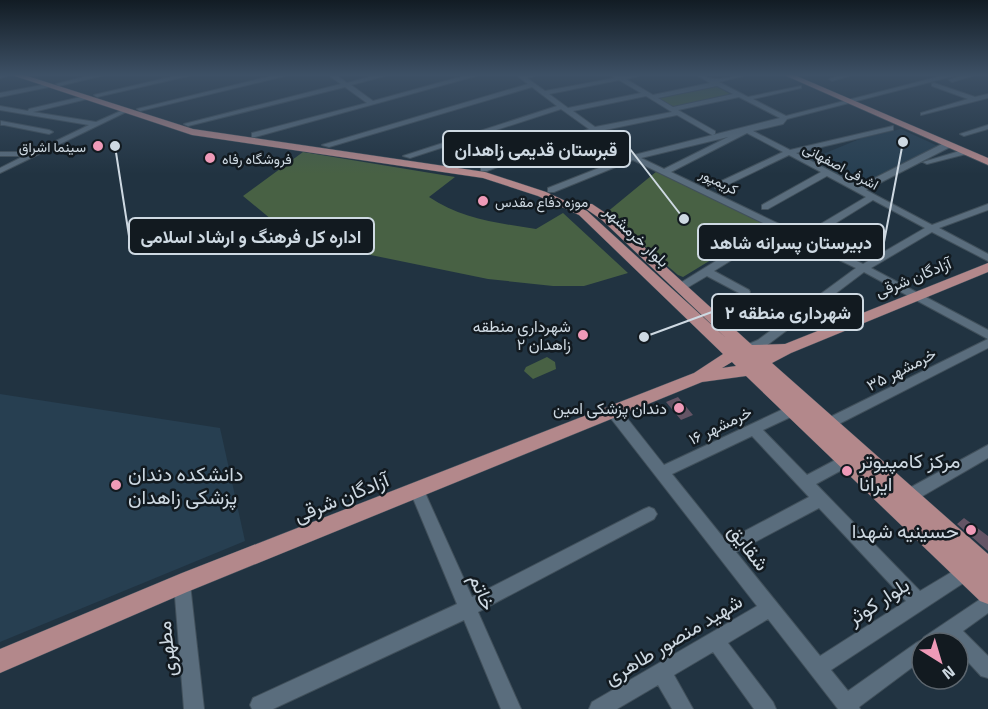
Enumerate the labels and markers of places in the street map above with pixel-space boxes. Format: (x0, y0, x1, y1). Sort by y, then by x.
callout: قبرستان قدیمی زاهدان (443, 131, 630, 167)
place label: سینما اشراق (19, 136, 86, 157)
marker: سینما اشراق (91, 139, 105, 153)
place label: فروشگاه رفاه (222, 148, 292, 169)
marker: فروشگاه رفاه (203, 151, 217, 165)
place label: موزه دفاع مقدس (495, 191, 588, 213)
marker: موزه دفاع مقدس (476, 194, 490, 208)
callout: اداره کل فرهنگ و ارشاد اسلامی (129, 218, 374, 254)
callout: دبیرستان پسرانه شاهد (698, 224, 884, 260)
callout: شهرداری منطقه ۲ (712, 294, 863, 330)
place label: شهرداری منطقه ۲ زاهدان (473, 314, 571, 356)
marker: شهرداری منطقه ۲ زاهدان (576, 328, 590, 342)
place label: دندان پزشکی امین (553, 396, 667, 420)
marker: دندان پزشکی امین (672, 401, 686, 415)
place label: مرکز کامپیوتر ایرانا (858, 445, 960, 499)
place label: دانشکده دندان پزشکی زاهدان (128, 458, 243, 512)
marker: مرکز کامپیوتر ایرانا (840, 464, 854, 478)
marker: دانشکده دندان پزشکی زاهدان (109, 478, 123, 492)
place label: حسینیه شهدا (852, 515, 959, 546)
marker: حسینیه شهدا (964, 523, 978, 537)

